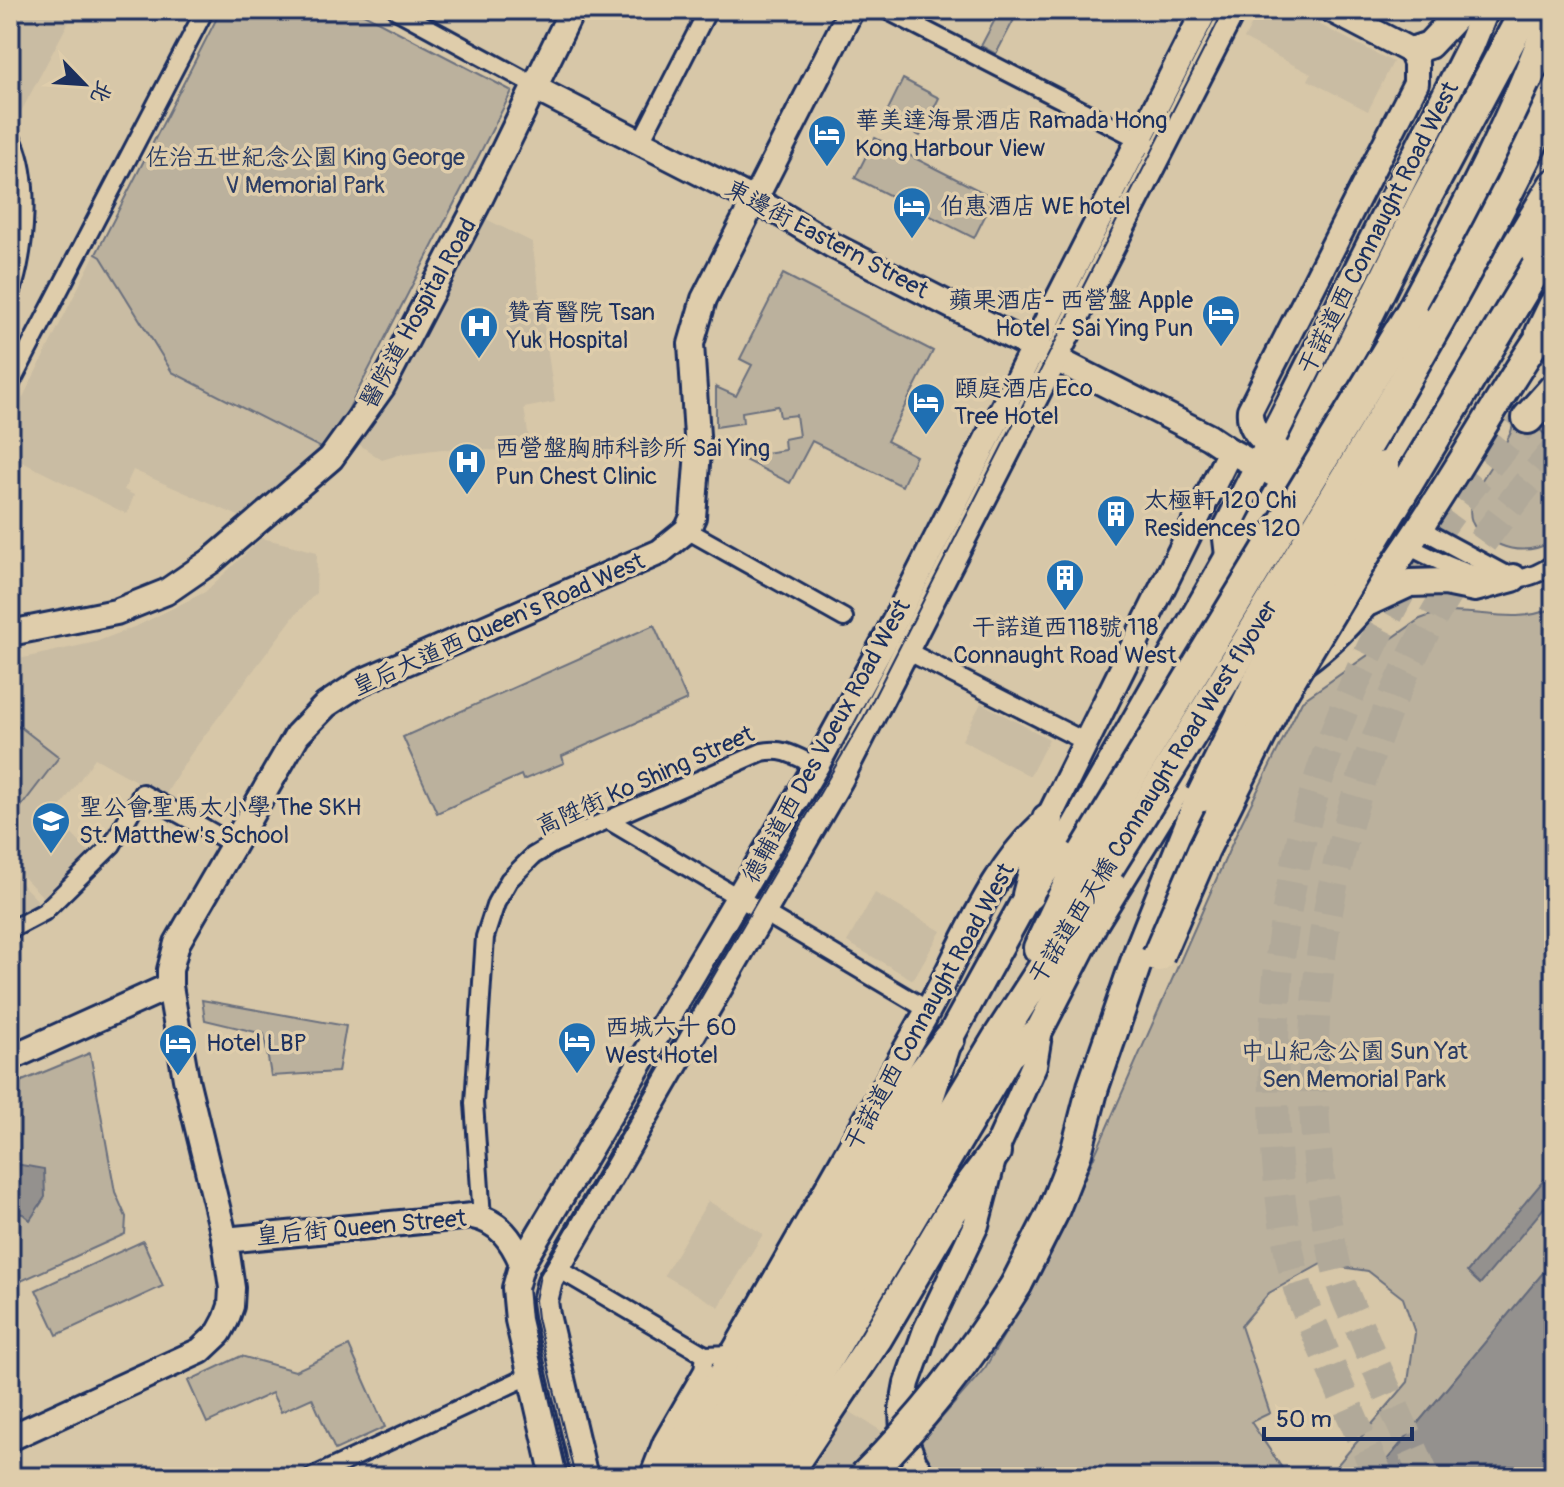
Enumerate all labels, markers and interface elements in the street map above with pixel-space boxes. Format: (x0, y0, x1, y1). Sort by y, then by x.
north arrow (44, 44, 124, 124)
text: 北 (84, 76, 119, 108)
street label: 干諾道西 Connaught Road West (1292, 77, 1465, 379)
place label: 華美達海景酒店 Ramada Hong Kong Harbour View (855, 106, 1167, 163)
hotel icon: 華美達海景酒店 Ramada Hong Kong Harbour View (806, 113, 848, 168)
park label: 佐治五世紀念公園 King George V Memorial Park (145, 143, 465, 200)
street label: 東邊街 Eastern Street (720, 174, 933, 305)
hotel icon: 伯惠酒店 WE hotel (891, 185, 933, 240)
place label: 伯惠酒店 WE hotel (940, 192, 1131, 221)
street label: 醫院道 Hospital Road (354, 213, 483, 413)
place label: 蘋果酒店- 西營盤 Apple Hotel - Sai Ying Pun (949, 286, 1193, 343)
hotel icon: 蘋果酒店- 西營盤 Apple Hotel - Sai Ying Pun (1200, 293, 1242, 348)
place label: 贊育醫院 Tsan Yuk Hospital (506, 298, 655, 355)
hospital icon: 贊育醫院 Tsan Yuk Hospital (458, 305, 500, 360)
place label: 頤庭酒店 Eco Tree Hotel (954, 374, 1093, 431)
hotel icon: 頤庭酒店 Eco Tree Hotel (905, 381, 947, 436)
place label: 西營盤胸肺科診所 Sai Ying Pun Chest Clinic (495, 434, 770, 491)
hospital icon: 西營盤胸肺科診所 Sai Ying Pun Chest Clinic (446, 441, 488, 496)
place label: 太極軒 120 Chi Residences 120 (1144, 486, 1301, 543)
building icon: 太極軒 120 Chi Residences 120 (1095, 493, 1137, 548)
street label: 皇后大道西 Queen's Road West (347, 547, 649, 702)
building icon: 干諾道西118號 118 Connaught Road West (1044, 557, 1086, 612)
street label: 德輔道西 Des Voeux Road West (736, 594, 917, 888)
street label: 干諾道西天橋 Connaught Road West flyover (1023, 594, 1285, 990)
place label: 干諾道西118號 118 Connaught Road West (953, 613, 1177, 670)
street label: 高陞街 Ko Shing Street (532, 719, 759, 842)
place label: 聖公會聖馬太小學 The SKH St. Matthew's School (79, 793, 361, 850)
school or university icon: 聖公會聖馬太小學 The SKH St. Matthew's School (30, 800, 72, 855)
street label: 干諾道西 Connaught Road West (838, 858, 1021, 1156)
place label: 西城六十 60 West Hotel (605, 1013, 737, 1070)
hotel icon: 西城六十 60 West Hotel (556, 1020, 598, 1075)
hotel icon: Hotel LBP (157, 1022, 199, 1077)
place label: Hotel LBP (206, 1029, 307, 1058)
park label: 中山紀念公園 Sun Yat Sen Memorial Park (1240, 1037, 1468, 1094)
street label: 皇后街 Queen Street (255, 1204, 468, 1251)
scale bar (1264, 1391, 1412, 1441)
text: 50 m (1276, 1405, 1332, 1434)

